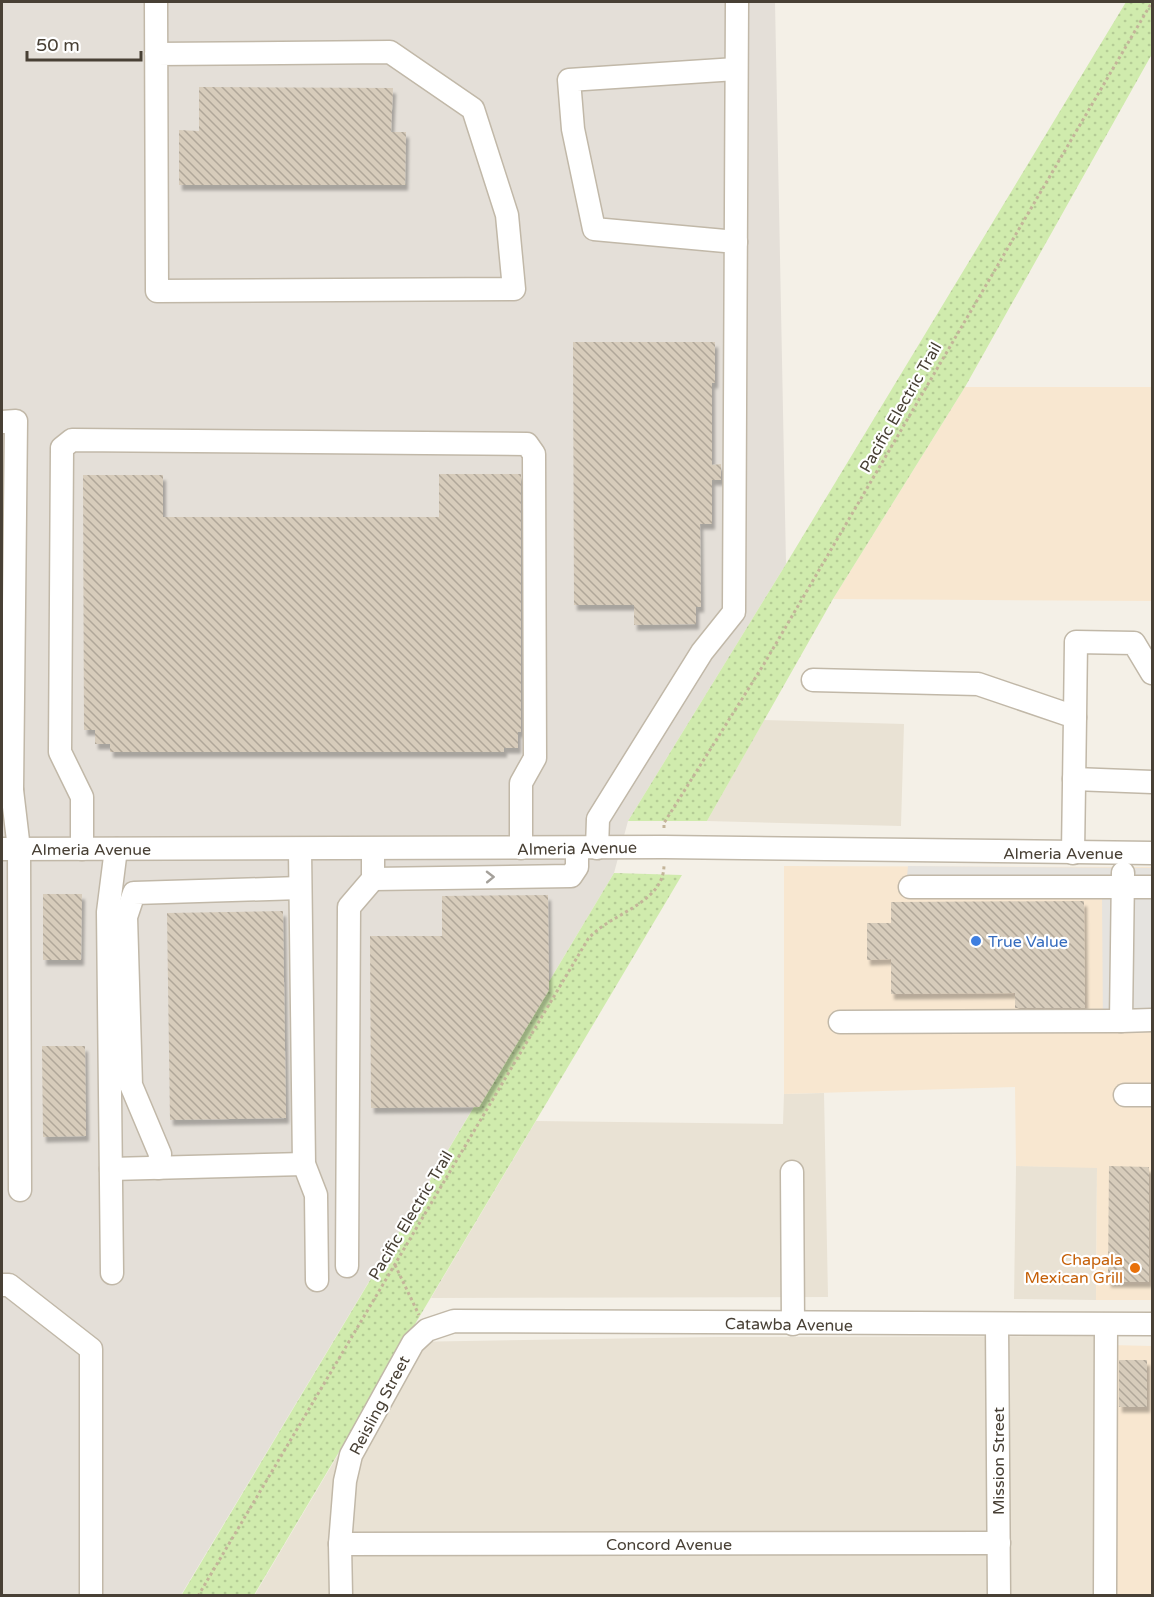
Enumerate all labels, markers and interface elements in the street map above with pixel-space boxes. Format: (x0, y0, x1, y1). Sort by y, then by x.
scale bar (27, 24, 141, 62)
text: 50 m (36, 34, 80, 56)
street label: Pacific Electric Trail (855, 339, 946, 476)
street label: Almeria Avenue (517, 838, 637, 860)
street label: Almeria Avenue (31, 840, 151, 860)
street label: Almeria Avenue (1003, 844, 1123, 864)
one-way arrow (485, 871, 494, 883)
place label: True Value (988, 932, 1068, 952)
marker: True Value (969, 934, 983, 948)
street label: Pacific Electric Trail (364, 1147, 457, 1284)
place label: Chapala Mexican Grill (1025, 1250, 1123, 1288)
marker: Chapala Mexican Grill (1128, 1261, 1142, 1275)
street label: Catawba Avenue (725, 1314, 853, 1336)
street label: Reisling Street (345, 1352, 414, 1459)
street label: Mission Street (989, 1407, 1009, 1515)
street label: Concord Avenue (606, 1535, 732, 1555)

